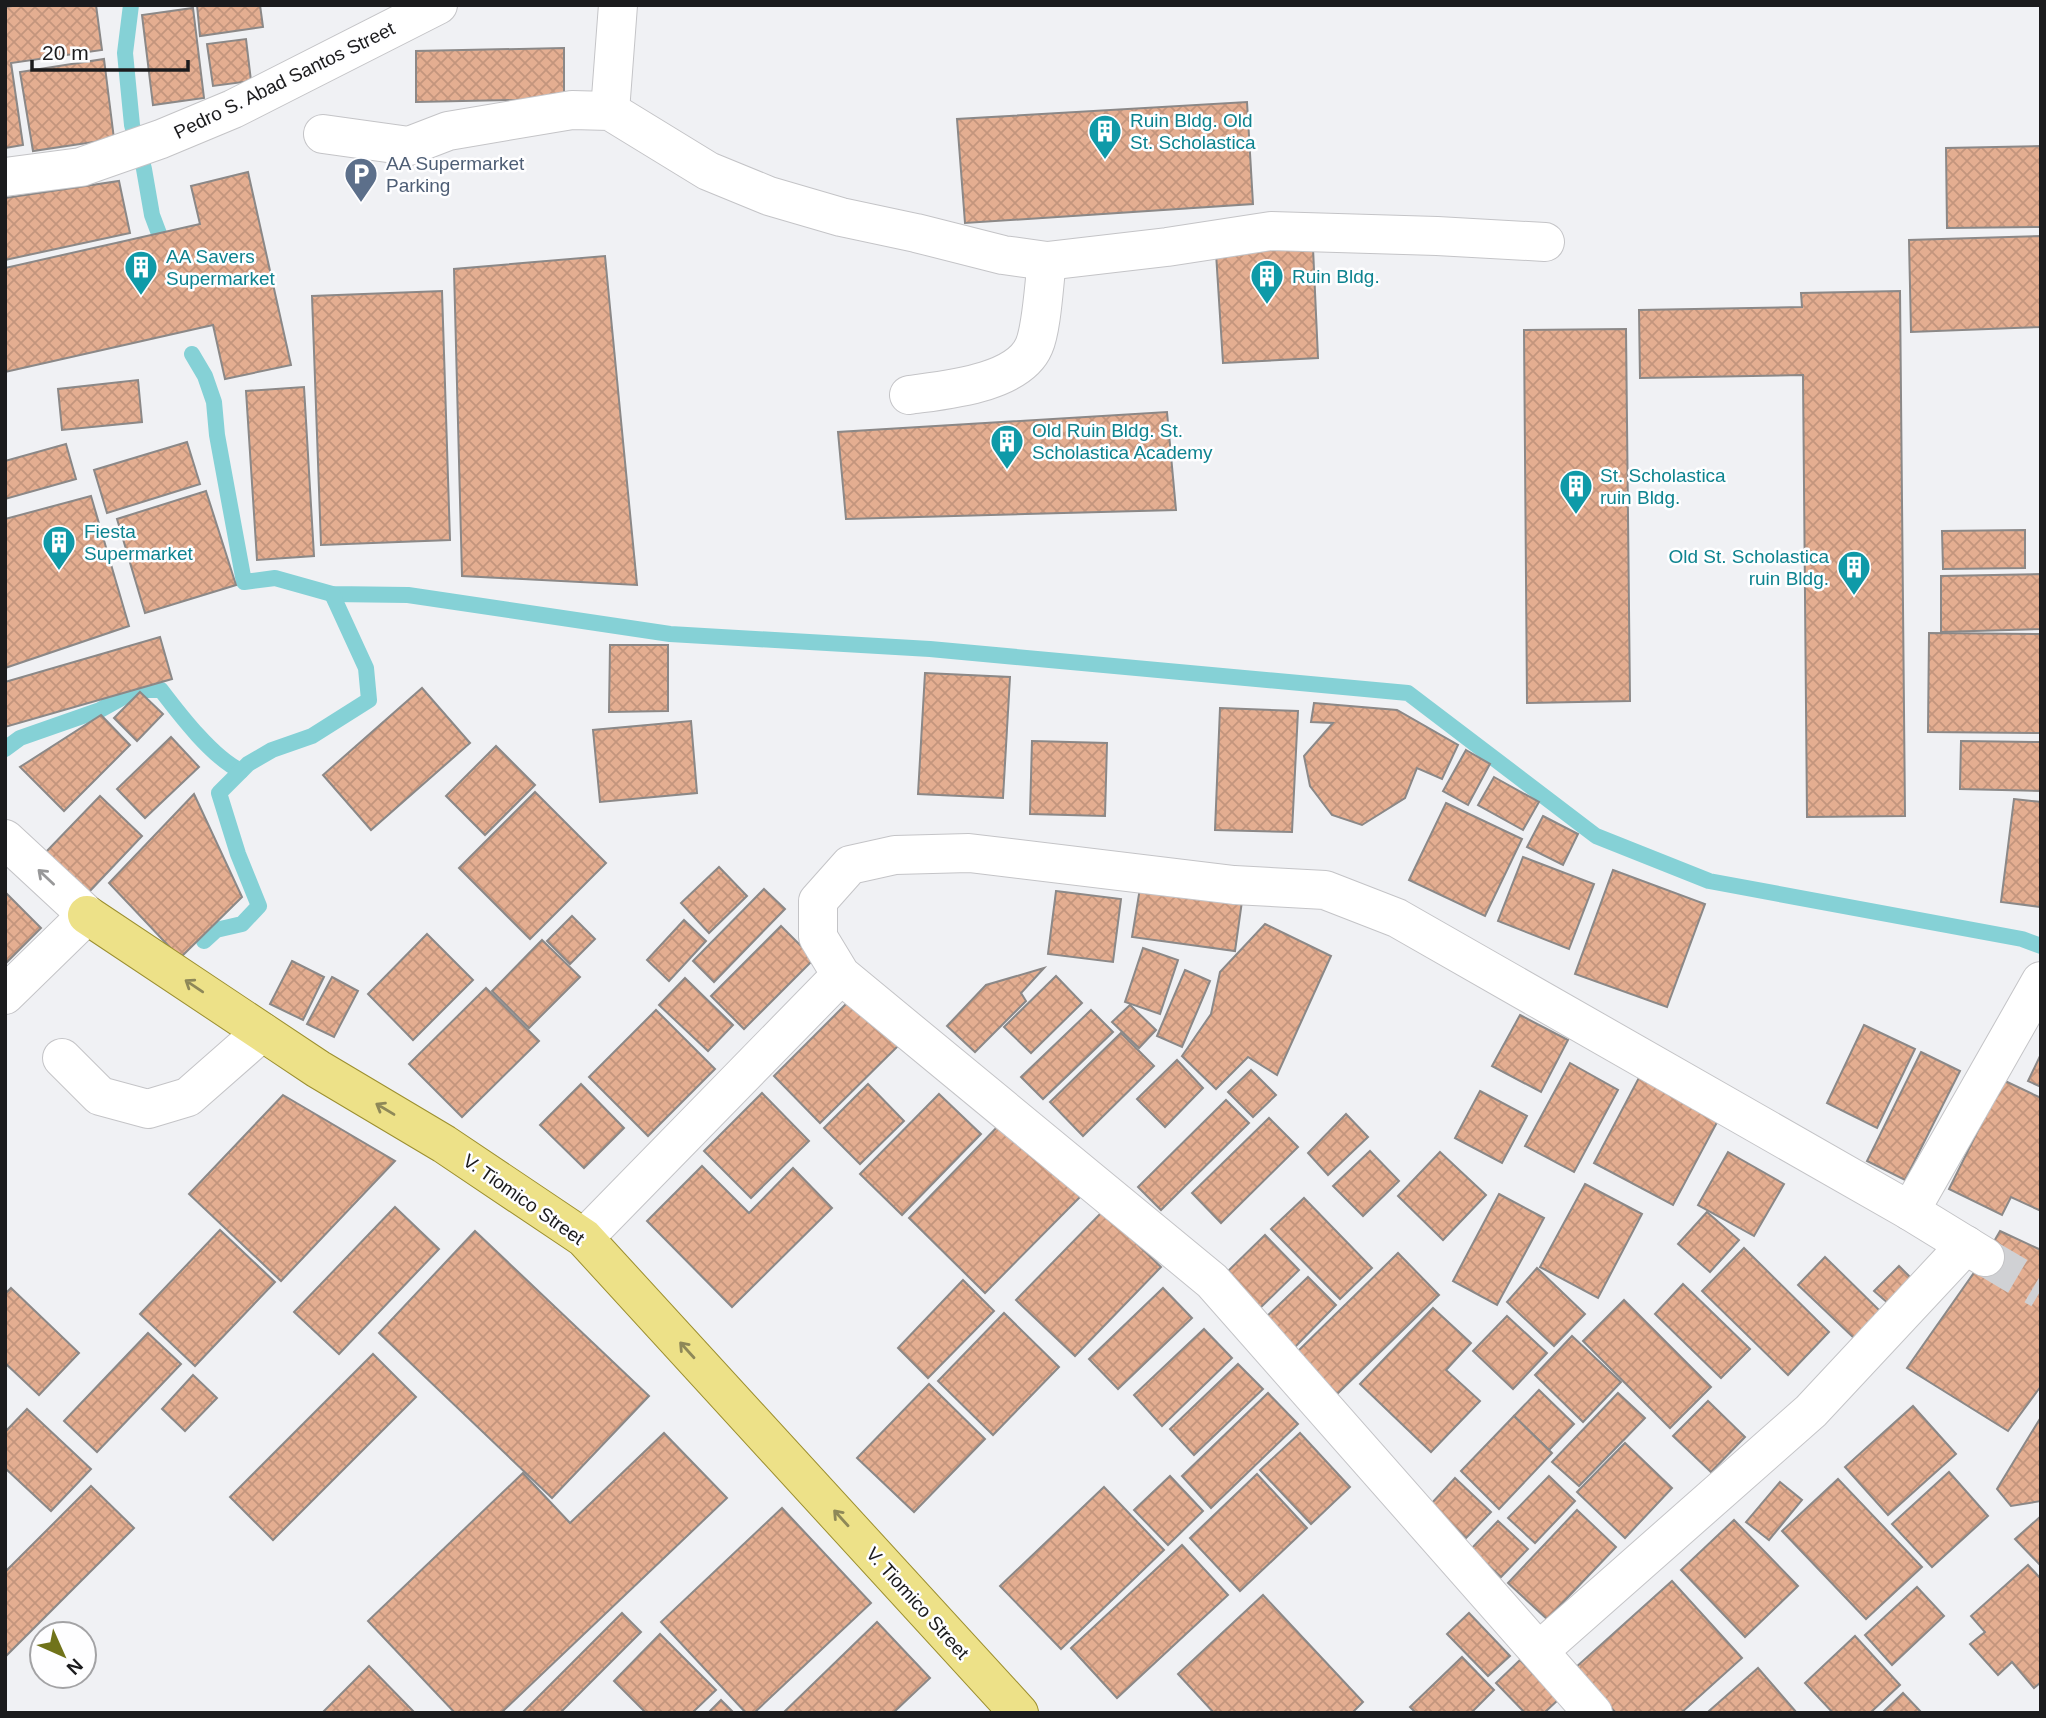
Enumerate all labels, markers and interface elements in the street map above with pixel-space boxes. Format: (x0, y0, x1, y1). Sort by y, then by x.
street label: Pedro S. Abad Santos Street (170, 17, 399, 143)
scale bar (32, 28, 187, 72)
text: 20 m (42, 41, 89, 64)
place label: Ruin Bldg. Old St. Scholastica (1130, 110, 1256, 153)
building icon: Ruin Bldg. Old St. Scholastica (1086, 112, 1124, 161)
place label: AA Supermarket Parking (386, 153, 525, 196)
parking icon: AA Supermarket Parking (342, 155, 380, 204)
place label: AA Savers Supermarket (166, 246, 275, 289)
building icon: AA Savers Supermarket (122, 248, 160, 297)
building icon: Ruin Bldg. (1248, 257, 1286, 306)
place label: Ruin Bldg. (1292, 266, 1380, 287)
place label: Old Ruin Bldg. St. Scholastica Academy (1032, 420, 1213, 463)
building icon: Old Ruin Bldg. St. Scholastica Academy (988, 422, 1026, 471)
place label: St. Scholastica ruin Bldg. (1600, 465, 1726, 508)
building icon: St. Scholastica ruin Bldg. (1557, 467, 1595, 516)
place label: Fiesta Supermarket (84, 521, 193, 564)
building icon: Fiesta Supermarket (40, 523, 78, 572)
place label: Old St. Scholastica ruin Bldg. (1668, 546, 1829, 589)
building icon: Old St. Scholastica ruin Bldg. (1835, 548, 1873, 597)
one-way arrow (37, 869, 55, 885)
one-way arrow (185, 979, 204, 993)
one-way arrow (376, 1102, 396, 1116)
street label: V. Tiomico Street (459, 1150, 589, 1249)
one-way arrow (679, 1341, 695, 1359)
one-way arrow (832, 1510, 849, 1527)
street label: V. Tiomico Street (862, 1543, 974, 1664)
north arrow (28, 1620, 98, 1690)
text: N (62, 1654, 87, 1679)

